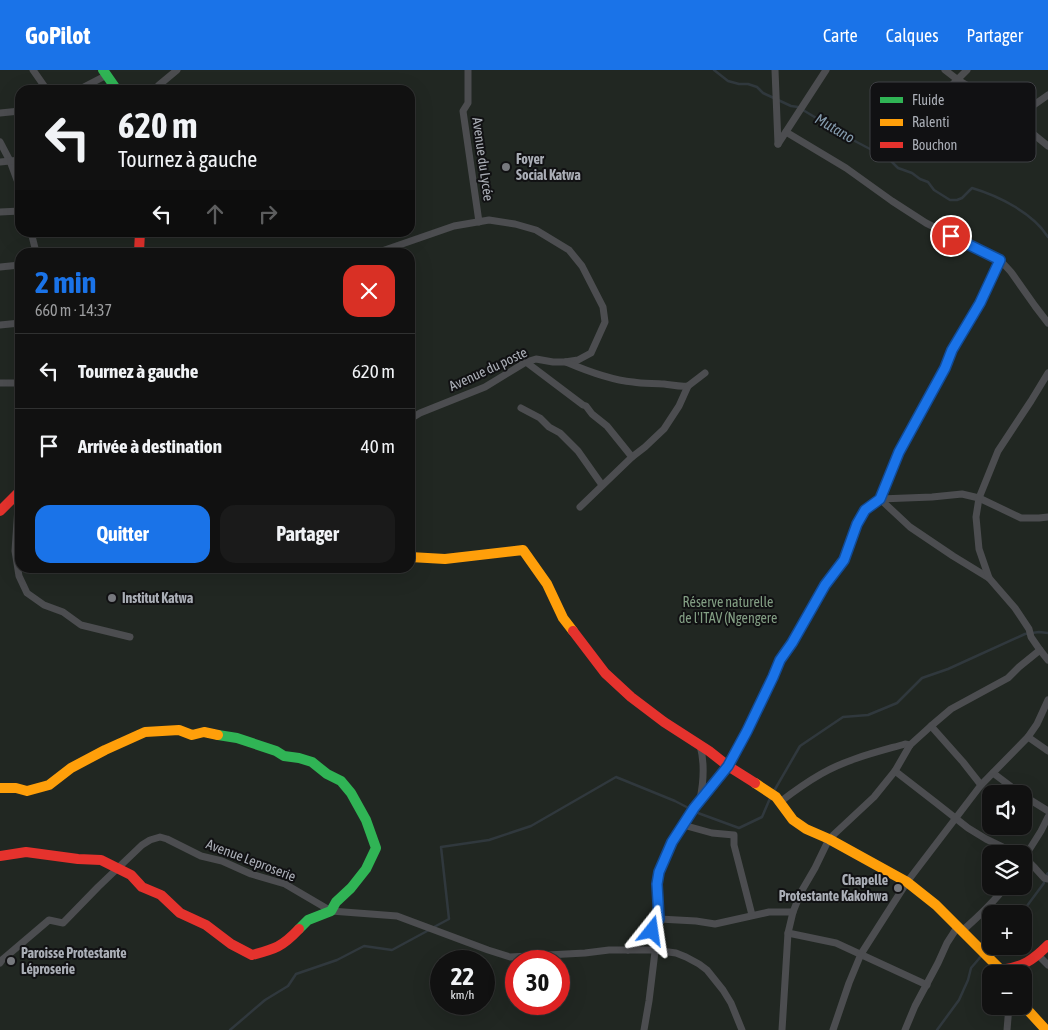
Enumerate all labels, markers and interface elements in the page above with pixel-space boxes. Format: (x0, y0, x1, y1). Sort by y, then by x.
text: GoPilot (25, 22, 90, 49)
text: Carte (823, 25, 858, 46)
text: Calques (886, 25, 939, 46)
text: Partager (967, 25, 1023, 46)
legend (870, 82, 1036, 162)
text: Fluide (912, 92, 944, 108)
icon: left (35, 105, 100, 170)
text: 620 m (118, 105, 197, 145)
water label: Mutano (812, 110, 858, 146)
text: Ralenti (912, 114, 949, 130)
street label: Avenue du Lycée (469, 116, 497, 202)
text: Bouchon (912, 137, 957, 153)
text: Tournez à gauche (118, 146, 257, 172)
place label: Foyer Social Katwa (516, 151, 581, 183)
marker: Foyer Social Katwa (500, 161, 512, 173)
icon: left (148, 200, 176, 228)
icon: ahead (201, 200, 229, 228)
icon: right (254, 200, 282, 228)
pin (930, 215, 972, 257)
icon: arrive (937, 222, 965, 250)
text: 2 min (35, 265, 96, 299)
button: close (343, 265, 395, 317)
text: 660 m · 14:37 (35, 301, 112, 319)
street label: Avenue du poste (446, 344, 530, 394)
icon: left (35, 357, 63, 385)
text: Tournez à gauche (78, 360, 198, 382)
text: 620 m (352, 360, 395, 382)
icon: arrive (35, 432, 63, 460)
text: Arrivée à destination (78, 435, 222, 457)
text: 40 m (361, 435, 395, 457)
button: Quitter (35, 505, 210, 563)
button: Partager (220, 505, 395, 563)
place label: Institut Katwa (122, 590, 194, 606)
marker: Institut Katwa (106, 592, 118, 604)
park label: Réserve naturelle de l'ITAV (Ngengere (679, 594, 777, 626)
map controls (982, 785, 1032, 1015)
button: sound (982, 785, 1032, 835)
street label: Avenue Leproserie (204, 836, 298, 884)
button: layers (982, 845, 1032, 895)
place label: Chapelle Protestante Kakohwa (779, 872, 888, 904)
marker: Chapelle Protestante Kakohwa (892, 882, 904, 894)
position arrow (625, 904, 677, 956)
button: + (982, 905, 1032, 955)
place label: Paroisse Protestante Léproserie (21, 945, 127, 977)
speed limit sign: 30 (505, 950, 570, 1015)
marker: Paroisse Protestante Léproserie (5, 955, 17, 967)
text: 22 (451, 962, 474, 990)
button: − (982, 965, 1032, 1015)
text: km/h (451, 988, 474, 1002)

